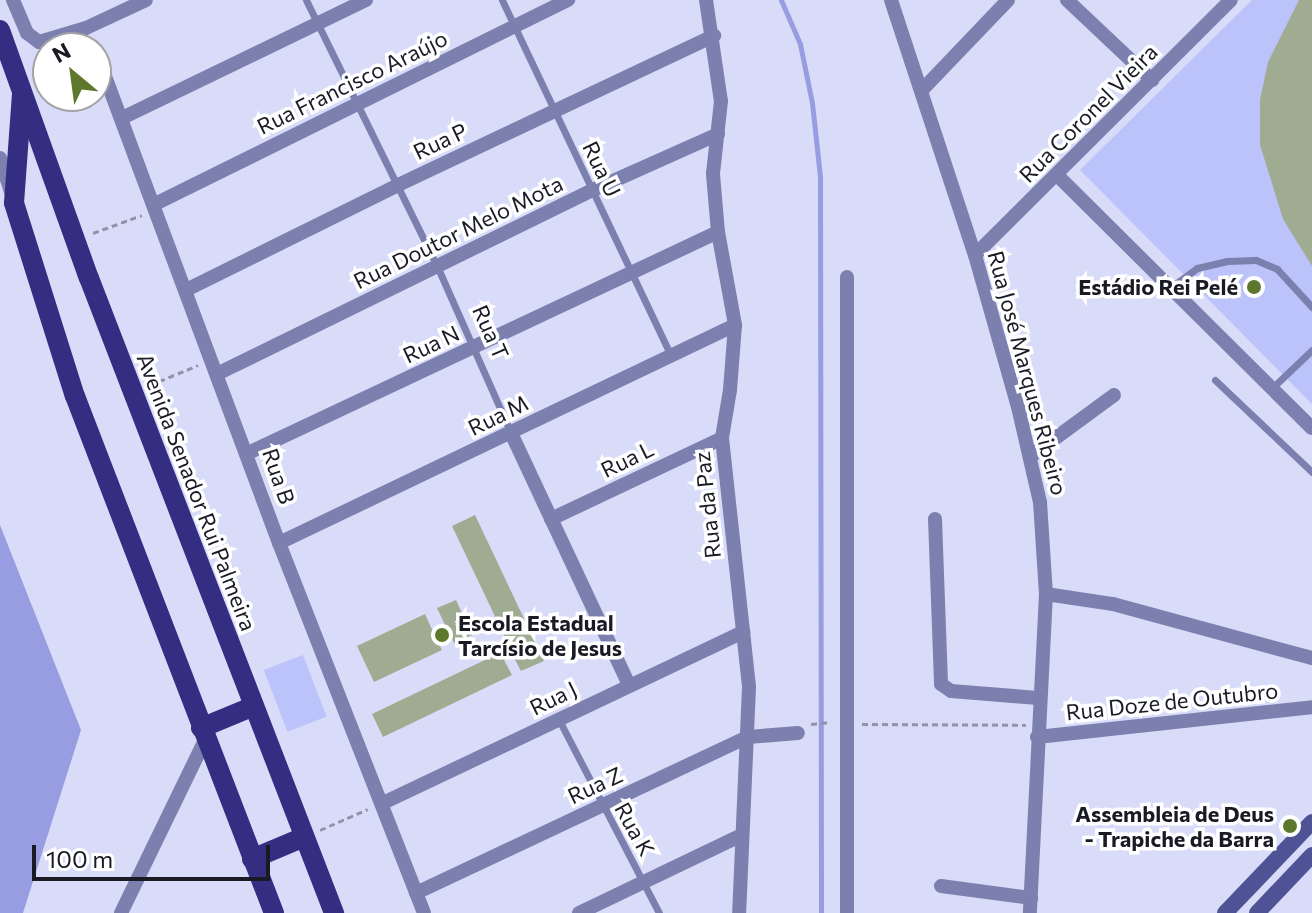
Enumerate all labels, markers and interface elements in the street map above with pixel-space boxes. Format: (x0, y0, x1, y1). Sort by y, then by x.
street label: Rua Francisco Araújo (252, 24, 452, 140)
north arrow (32, 32, 112, 112)
text: N (47, 37, 75, 68)
street label: Rua Coronel Vieira (1013, 38, 1163, 188)
street label: Rua P (409, 117, 471, 165)
street label: Rua U (577, 137, 627, 201)
street label: Rua Doutor Melo Mota (349, 170, 567, 294)
street label: Rua José Marques Ribeiro (983, 248, 1073, 498)
place label: Estádio Rei Pelé (1078, 274, 1238, 300)
marker: Estádio Rei Pelé (1245, 278, 1263, 296)
street label: Rua T (467, 301, 515, 363)
street label: Rua N (399, 320, 463, 368)
street label: Avenida Senador Rui Palmeira (132, 349, 262, 635)
street label: Rua M (464, 389, 532, 441)
street label: Rua L (596, 435, 658, 483)
street label: Rua B (257, 445, 301, 507)
street label: Rua da Paz (688, 450, 726, 560)
place label: Escola Estadual Tarcísio de Jesus (458, 609, 622, 660)
marker: Escola Estadual Tarcísio de Jesus (433, 626, 451, 644)
street label: Rua J (525, 675, 581, 721)
street label: Rua Doze de Outubro (1065, 677, 1279, 725)
street label: Rua Z (563, 761, 627, 809)
street label: Rua K (610, 798, 660, 860)
place label: Assembleia de Deus - Trapiche da Barra (1075, 800, 1274, 852)
marker: Assembleia de Deus - Trapiche da Barra (1281, 817, 1299, 835)
scale bar (36, 829, 274, 879)
text: 100 m (46, 844, 113, 873)

